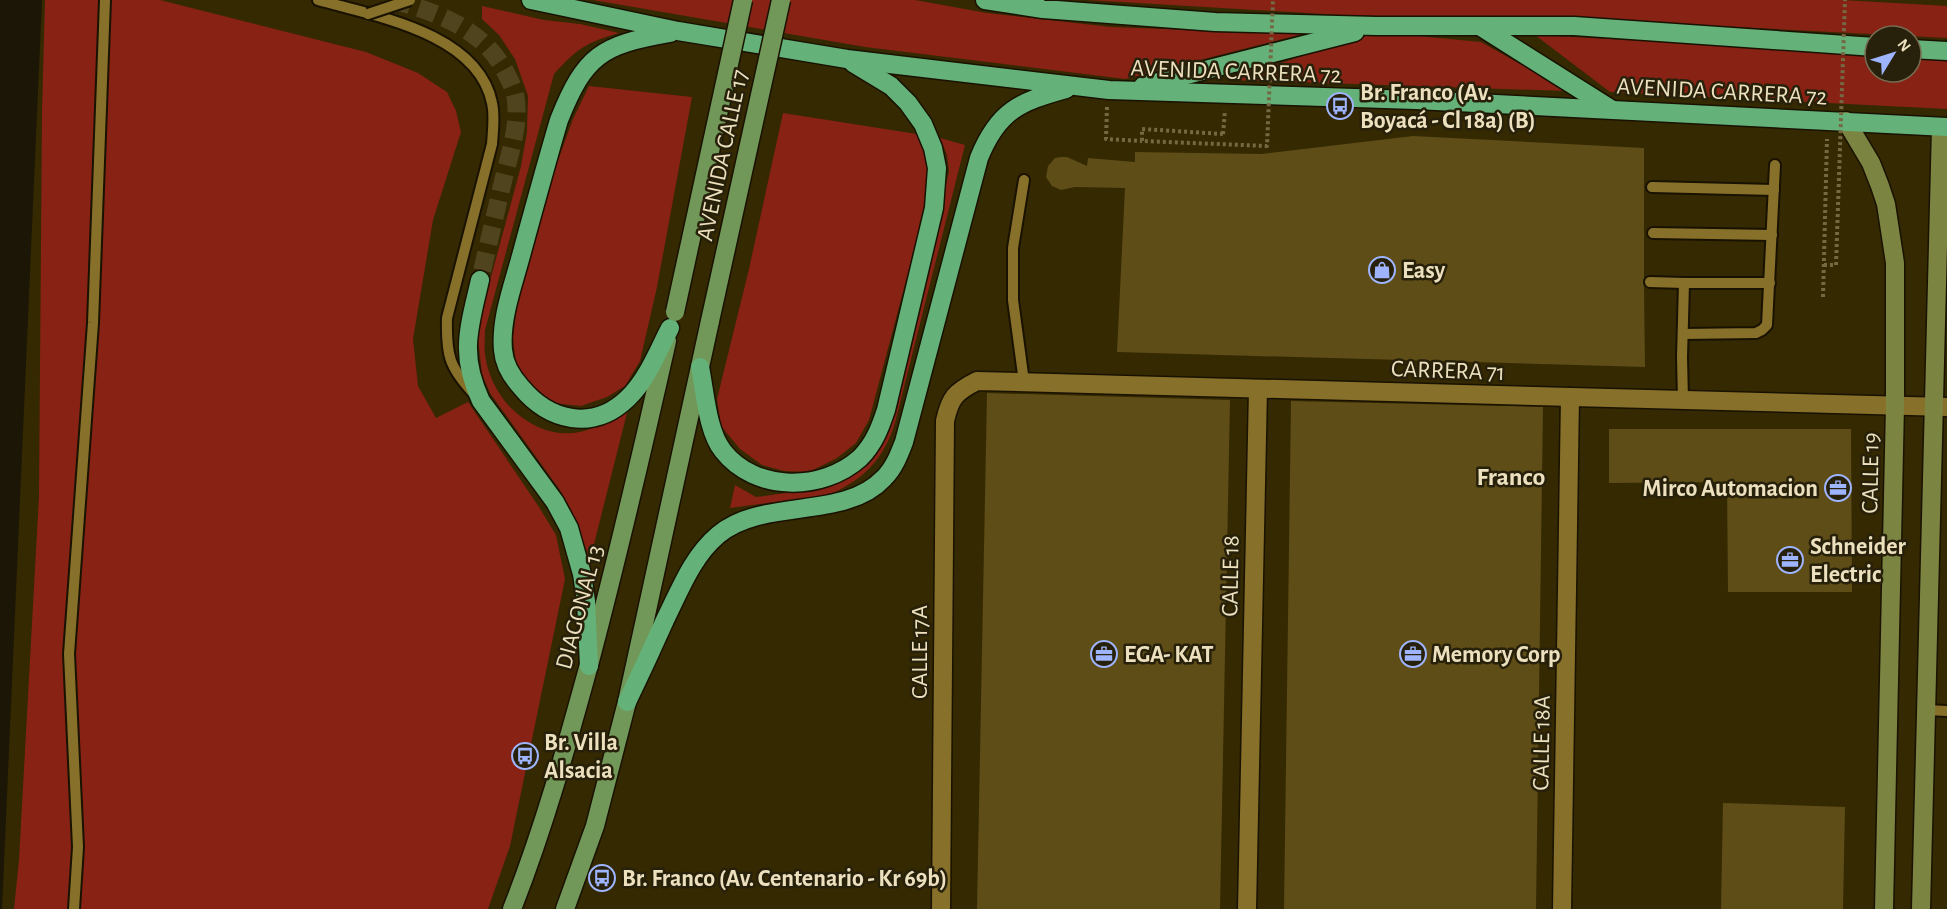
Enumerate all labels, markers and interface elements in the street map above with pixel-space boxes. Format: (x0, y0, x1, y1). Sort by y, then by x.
north arrow (1863, 24, 1923, 84)
text: N (1894, 36, 1914, 55)
street label: AVENIDA CARRERA 72 (1130, 56, 1342, 88)
street label: AVENIDA CALLE 17 (693, 67, 753, 243)
street label: AVENIDA CARRERA 72 (1616, 74, 1828, 110)
place label: Br. Franco (Av. Boyacá - Cl 18a) (B) (1360, 81, 1536, 133)
bus stop icon: Br. Franco (Av. Boyacá - Cl 18a) (B) (1325, 91, 1355, 121)
shop icon: Easy (1367, 255, 1397, 285)
place label: Easy (1402, 259, 1446, 283)
street label: CARRERA 71 (1391, 357, 1505, 385)
street label: CALLE 19 (1858, 432, 1884, 514)
district label: Franco (1477, 464, 1546, 490)
office icon: Mirco Automacion (1823, 473, 1853, 503)
place label: Mirco Automacion (1643, 477, 1818, 501)
street label: CALLE 18 (1218, 535, 1244, 617)
place label: Schneider Electric (1810, 535, 1907, 587)
street label: DIAGONAL 13 (552, 543, 608, 672)
office icon: Schneider Electric (1775, 545, 1805, 575)
street label: CALLE 17A (908, 605, 932, 699)
office icon: EGA- KAT (1089, 639, 1119, 669)
office icon: Memory Corp (1398, 639, 1428, 669)
place label: EGA- KAT (1124, 643, 1214, 667)
place label: Memory Corp (1432, 643, 1561, 667)
street label: CALLE 18A (1529, 695, 1555, 791)
place label: Br. Villa Alsacia (544, 731, 618, 783)
bus stop icon: Br. Villa Alsacia (510, 741, 540, 771)
bus stop icon: Br. Franco (Av. Centenario - Kr 69b) (587, 863, 617, 893)
place label: Br. Franco (Av. Centenario - Kr 69b) (622, 867, 947, 891)

